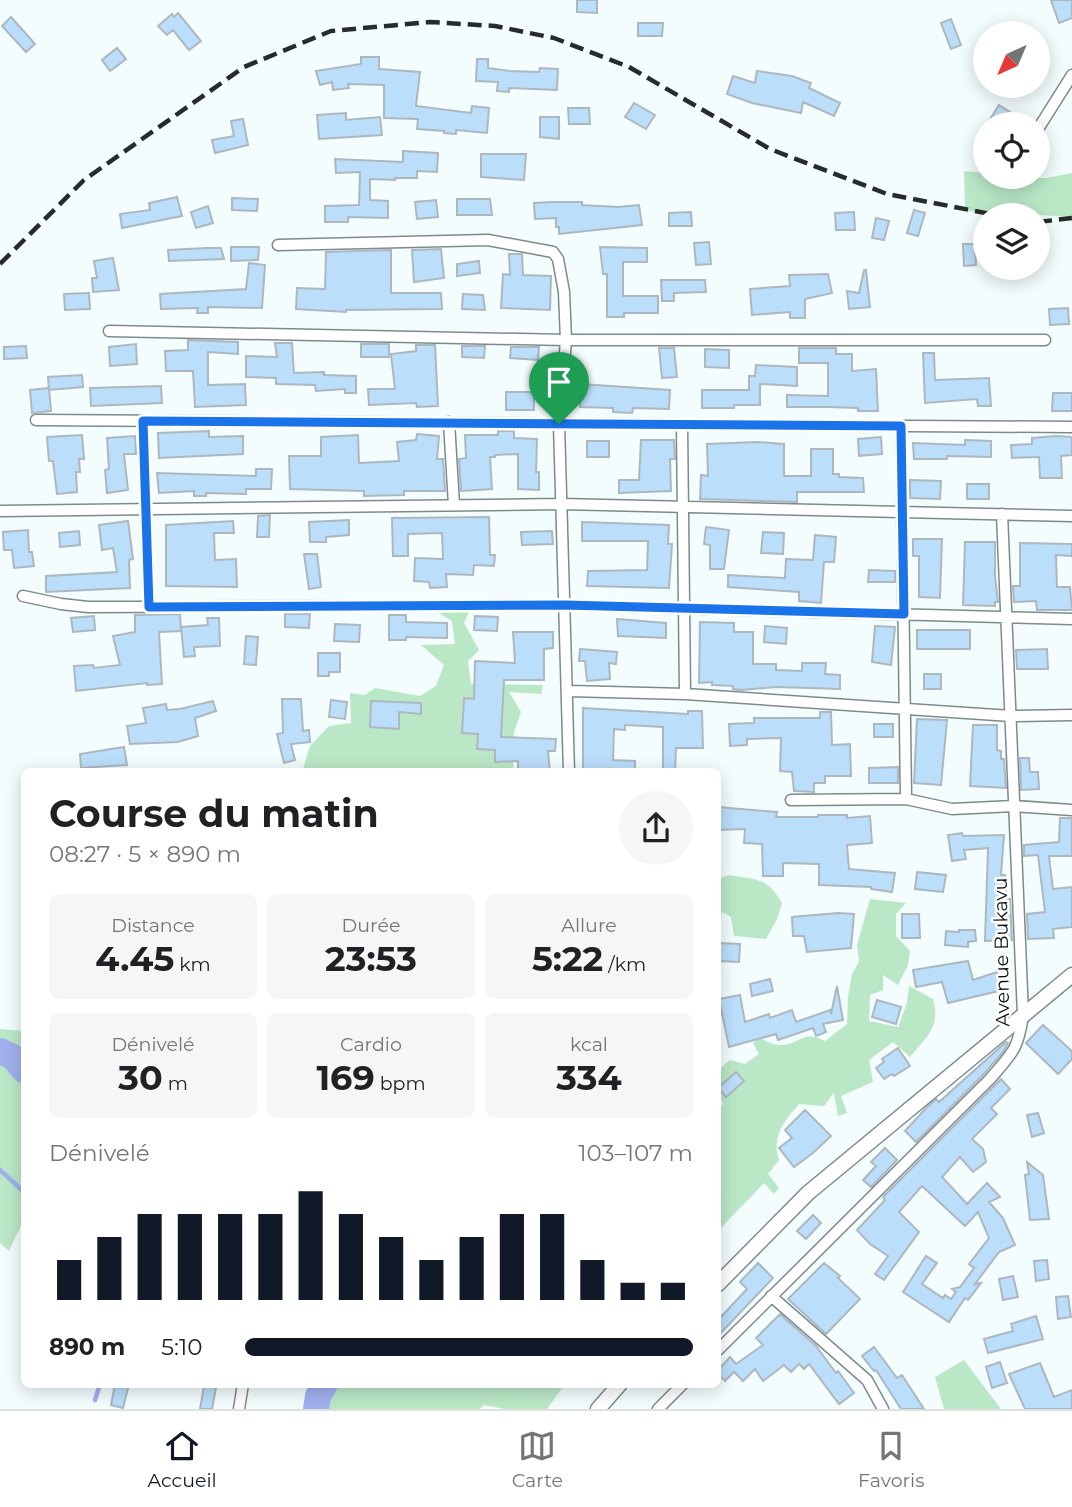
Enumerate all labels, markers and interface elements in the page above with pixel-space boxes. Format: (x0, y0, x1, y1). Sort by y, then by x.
north arrow (973, 21, 1050, 98)
map controls (973, 21, 1050, 280)
button: locate (973, 112, 1050, 189)
button: layers (973, 203, 1050, 280)
pin (529, 352, 589, 424)
icon: arrive (540, 363, 578, 401)
text: Course du matin (49, 790, 379, 837)
button: share (619, 791, 693, 865)
text: 08:27 · 5 × 890 m (49, 840, 241, 868)
street label: Avenue Bukavu (989, 877, 1014, 1027)
text: Distance (111, 914, 195, 937)
text: Durée (342, 914, 400, 937)
text: Allure (561, 914, 617, 937)
text: 4.45 (95, 937, 174, 980)
text: 23:53 (325, 937, 417, 980)
text: 5:22 (532, 937, 603, 980)
text: km (174, 953, 211, 976)
text: /km (603, 953, 646, 976)
text: Dénivelé (111, 1033, 195, 1056)
text: Cardio (340, 1033, 402, 1056)
text: kcal (570, 1033, 608, 1056)
text: 30 (118, 1056, 163, 1099)
text: 169 (316, 1056, 375, 1099)
text: 334 (556, 1056, 622, 1099)
text: m (163, 1072, 188, 1095)
text: bpm (375, 1072, 426, 1095)
text: Dénivelé (49, 1139, 150, 1167)
text: 103–107 m (578, 1139, 693, 1167)
text: 890 m (49, 1333, 125, 1361)
text: 5:10 (161, 1333, 202, 1361)
tab: Accueil (148, 1427, 217, 1492)
tab: Carte (512, 1427, 563, 1492)
tab: Favoris (858, 1427, 924, 1492)

